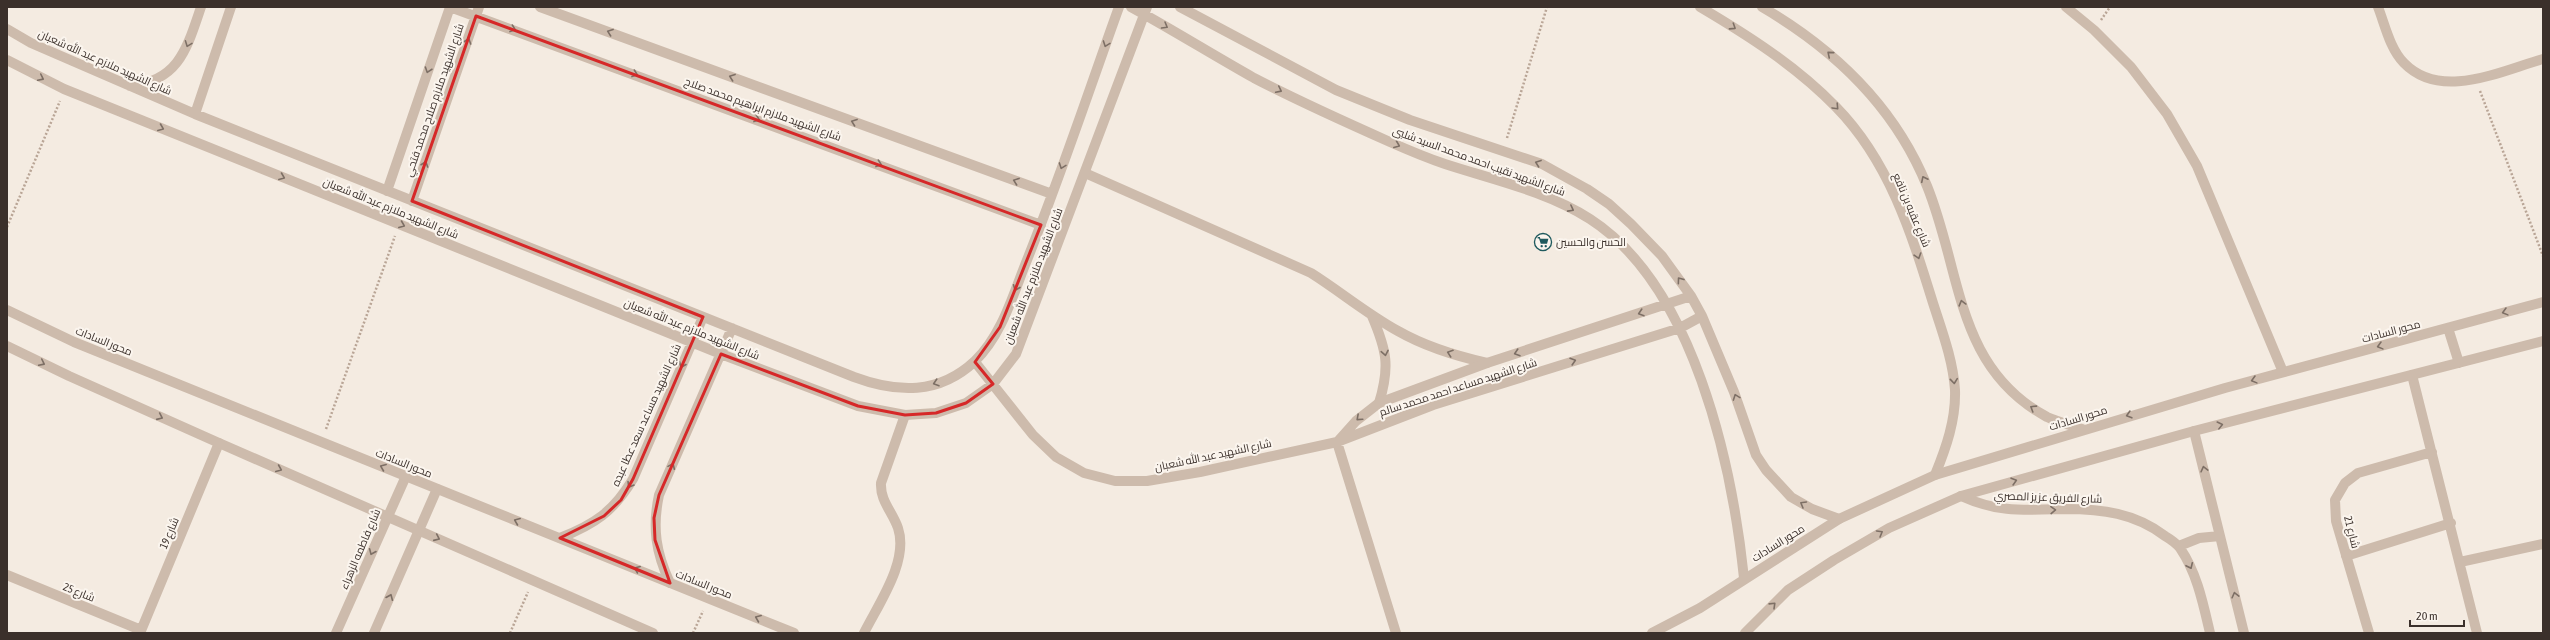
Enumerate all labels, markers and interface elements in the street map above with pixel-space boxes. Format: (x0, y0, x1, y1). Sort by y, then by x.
street label: شارع الشهيد ملازم صلاح محمد فتحي (402, 22, 469, 179)
one-way arrow (1161, 22, 1168, 29)
one-way arrow (1729, 22, 1736, 29)
street label: شارع الشهيد ملازم عبد الله شعبان (36, 25, 174, 99)
one-way arrow (509, 25, 516, 33)
one-way arrow (606, 29, 613, 37)
one-way arrow (463, 38, 471, 45)
one-way arrow (185, 40, 193, 47)
one-way arrow (1102, 40, 1111, 47)
one-way arrow (1828, 52, 1835, 59)
one-way arrow (424, 67, 433, 74)
one-way arrow (631, 70, 638, 78)
one-way arrow (37, 73, 45, 81)
one-way arrow (729, 74, 736, 82)
street label: شارع الشهيد ملازم ابراهيم محمد صلاح (682, 75, 843, 145)
one-way arrow (1275, 85, 1282, 93)
one-way arrow (1831, 102, 1838, 110)
one-way arrow (753, 115, 760, 123)
one-way arrow (851, 118, 858, 126)
one-way arrow (158, 124, 165, 132)
street label: شارع الشهيد نقيب احمد محمد السيد شلبى (1390, 124, 1567, 200)
one-way arrow (1393, 140, 1400, 148)
one-way arrow (1535, 159, 1542, 168)
one-way arrow (420, 160, 428, 167)
one-way arrow (875, 160, 882, 168)
one-way arrow (1059, 163, 1067, 170)
street label: شارع عقبه بن نافع (1889, 171, 1933, 250)
one-way arrow (278, 172, 285, 180)
street label: شارع الشهيد ملازم عبد الله شعبان (321, 173, 461, 243)
one-way arrow (1921, 176, 1929, 184)
one-way arrow (1012, 177, 1019, 186)
one-way arrow (1567, 204, 1574, 212)
street label: شارع الشهيد ملازم عبد الله شعبان (1000, 205, 1066, 347)
one-way arrow (399, 221, 406, 229)
supermarket icon: الحسن والحسين (1533, 232, 1553, 252)
place label: الحسن والحسين (1556, 236, 1626, 249)
one-way arrow (1913, 252, 1922, 259)
one-way arrow (1677, 278, 1684, 285)
one-way arrow (1013, 283, 1021, 291)
street label: شارع الشهيد ملازم عبد الله شعبان (622, 294, 762, 364)
one-way arrow (1958, 300, 1967, 307)
one-way arrow (2502, 307, 2509, 316)
one-way arrow (1638, 308, 1645, 317)
street label: محور السادات (2360, 317, 2422, 346)
street label: محور السادات (74, 324, 134, 359)
one-way arrow (2377, 341, 2384, 350)
street label: شارع الشهيد مساعد سعد عطا عبده (609, 342, 685, 489)
one-way arrow (1514, 348, 1521, 357)
one-way arrow (1380, 350, 1388, 356)
one-way arrow (1446, 350, 1453, 358)
street label: شارع الشهيد مساعد احمد محمد سالم (1378, 356, 1539, 420)
one-way arrow (38, 358, 45, 366)
one-way arrow (1569, 358, 1576, 366)
one-way arrow (679, 361, 687, 369)
one-way arrow (2251, 375, 2258, 384)
one-way arrow (933, 378, 940, 387)
one-way arrow (1949, 378, 1958, 384)
one-way arrow (1732, 393, 1741, 400)
street label: محور السادات (2048, 403, 2109, 433)
one-way arrow (2030, 405, 2037, 413)
one-way arrow (2126, 410, 2133, 419)
one-way arrow (156, 412, 164, 420)
one-way arrow (1357, 414, 1364, 421)
one-way arrow (2217, 421, 2224, 429)
street label: شارع الشهيد عبد الله شعبان (1153, 435, 1273, 475)
street label: محور السادات (374, 446, 434, 481)
one-way arrow (667, 462, 675, 470)
one-way arrow (275, 464, 283, 472)
one-way arrow (380, 464, 388, 472)
one-way arrow (2200, 466, 2208, 472)
one-way arrow (2010, 477, 2017, 486)
one-way arrow (627, 481, 634, 488)
street label: شارع الفريق عزيز المصري (1994, 489, 2102, 508)
one-way arrow (1800, 501, 1807, 508)
one-way arrow (2050, 505, 2056, 514)
street label: شارع فاطمه الزهراء (338, 507, 384, 592)
street label: شارع 21 (2340, 514, 2362, 550)
street label: شارع 19 (157, 515, 183, 551)
one-way arrow (513, 517, 520, 525)
street label: محور السادات (1749, 522, 1807, 565)
one-way arrow (1876, 530, 1883, 537)
one-way arrow (433, 533, 440, 541)
one-way arrow (368, 548, 376, 555)
one-way arrow (2185, 562, 2193, 570)
one-way arrow (634, 566, 641, 574)
street label: محور السادات (674, 567, 734, 602)
street label: شارع 25 (61, 580, 97, 606)
one-way arrow (2231, 592, 2239, 598)
one-way arrow (385, 594, 393, 601)
one-way arrow (1768, 602, 1776, 610)
scale bar (2410, 602, 2464, 628)
text: 20 m (2416, 609, 2438, 623)
one-way arrow (754, 615, 761, 623)

